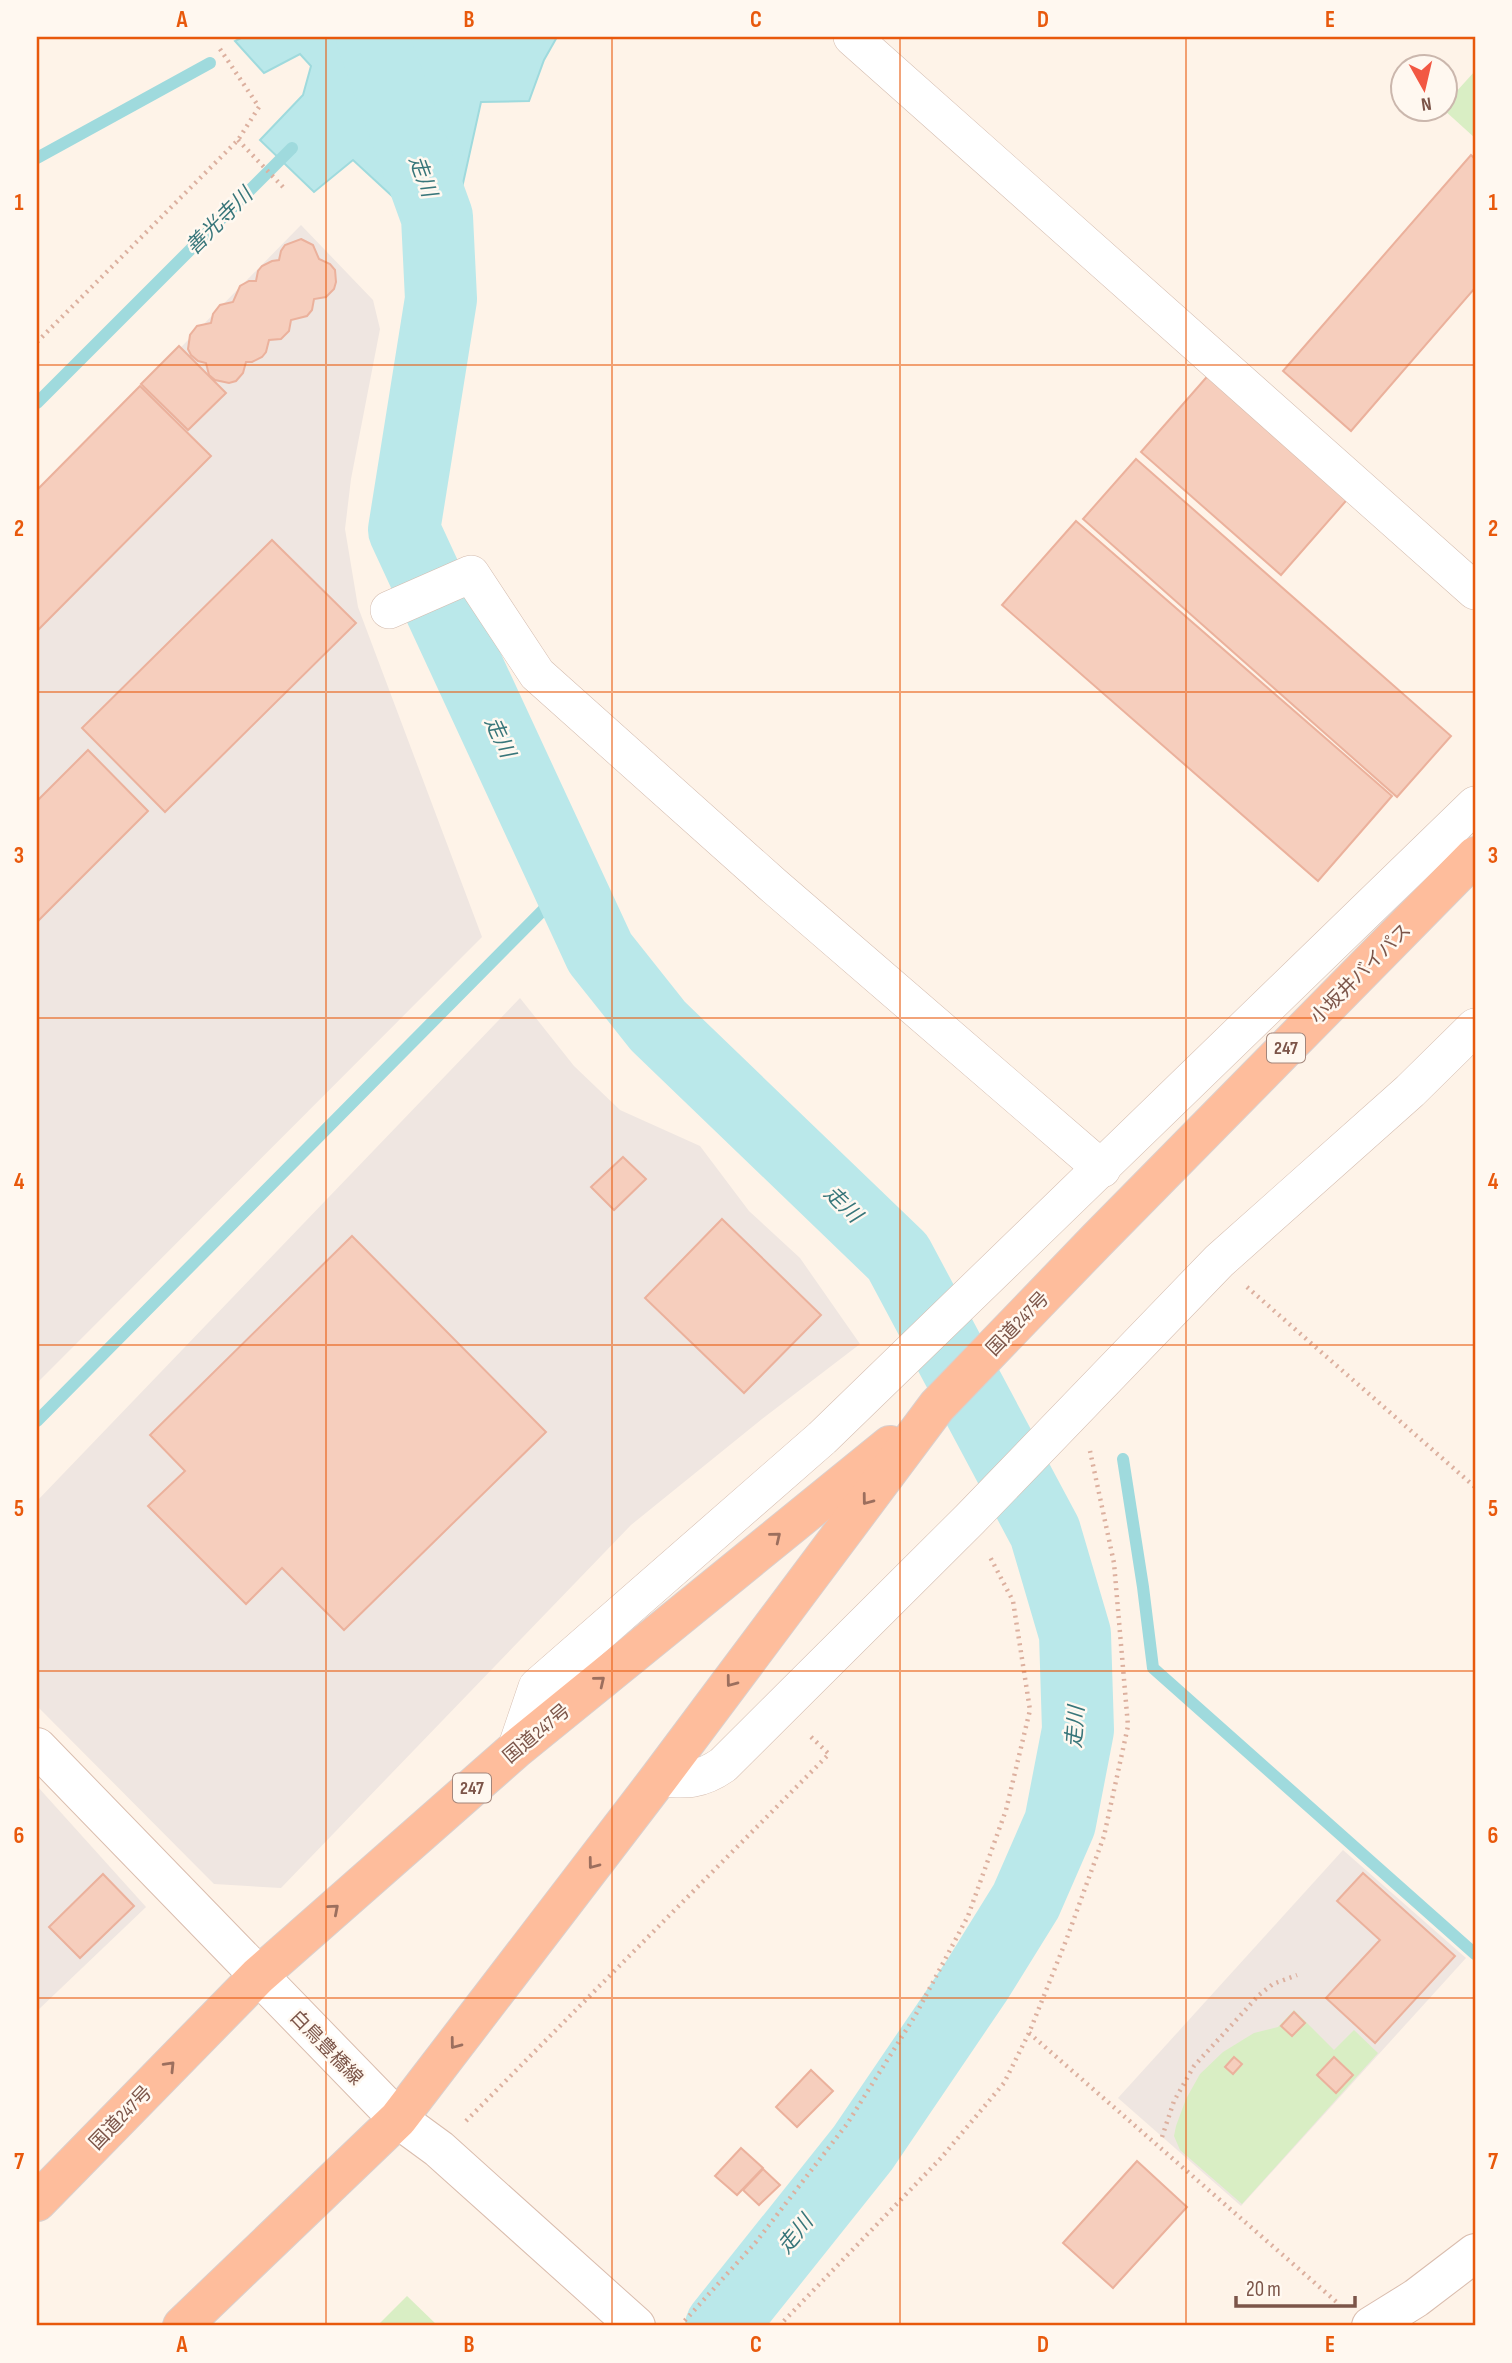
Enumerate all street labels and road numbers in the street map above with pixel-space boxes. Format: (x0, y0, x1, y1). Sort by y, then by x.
street label: 小坂井バイパス (1306, 919, 1416, 1029)
road number: 247 (1267, 1034, 1305, 1063)
street label: 国道247号 (982, 1287, 1054, 1361)
street label: 国道247号 (499, 1700, 575, 1769)
road number: 247 (453, 1773, 491, 1802)
street label: 白鳥豊橋線 (285, 2006, 367, 2090)
street label: 国道247号 (85, 2081, 157, 2155)

